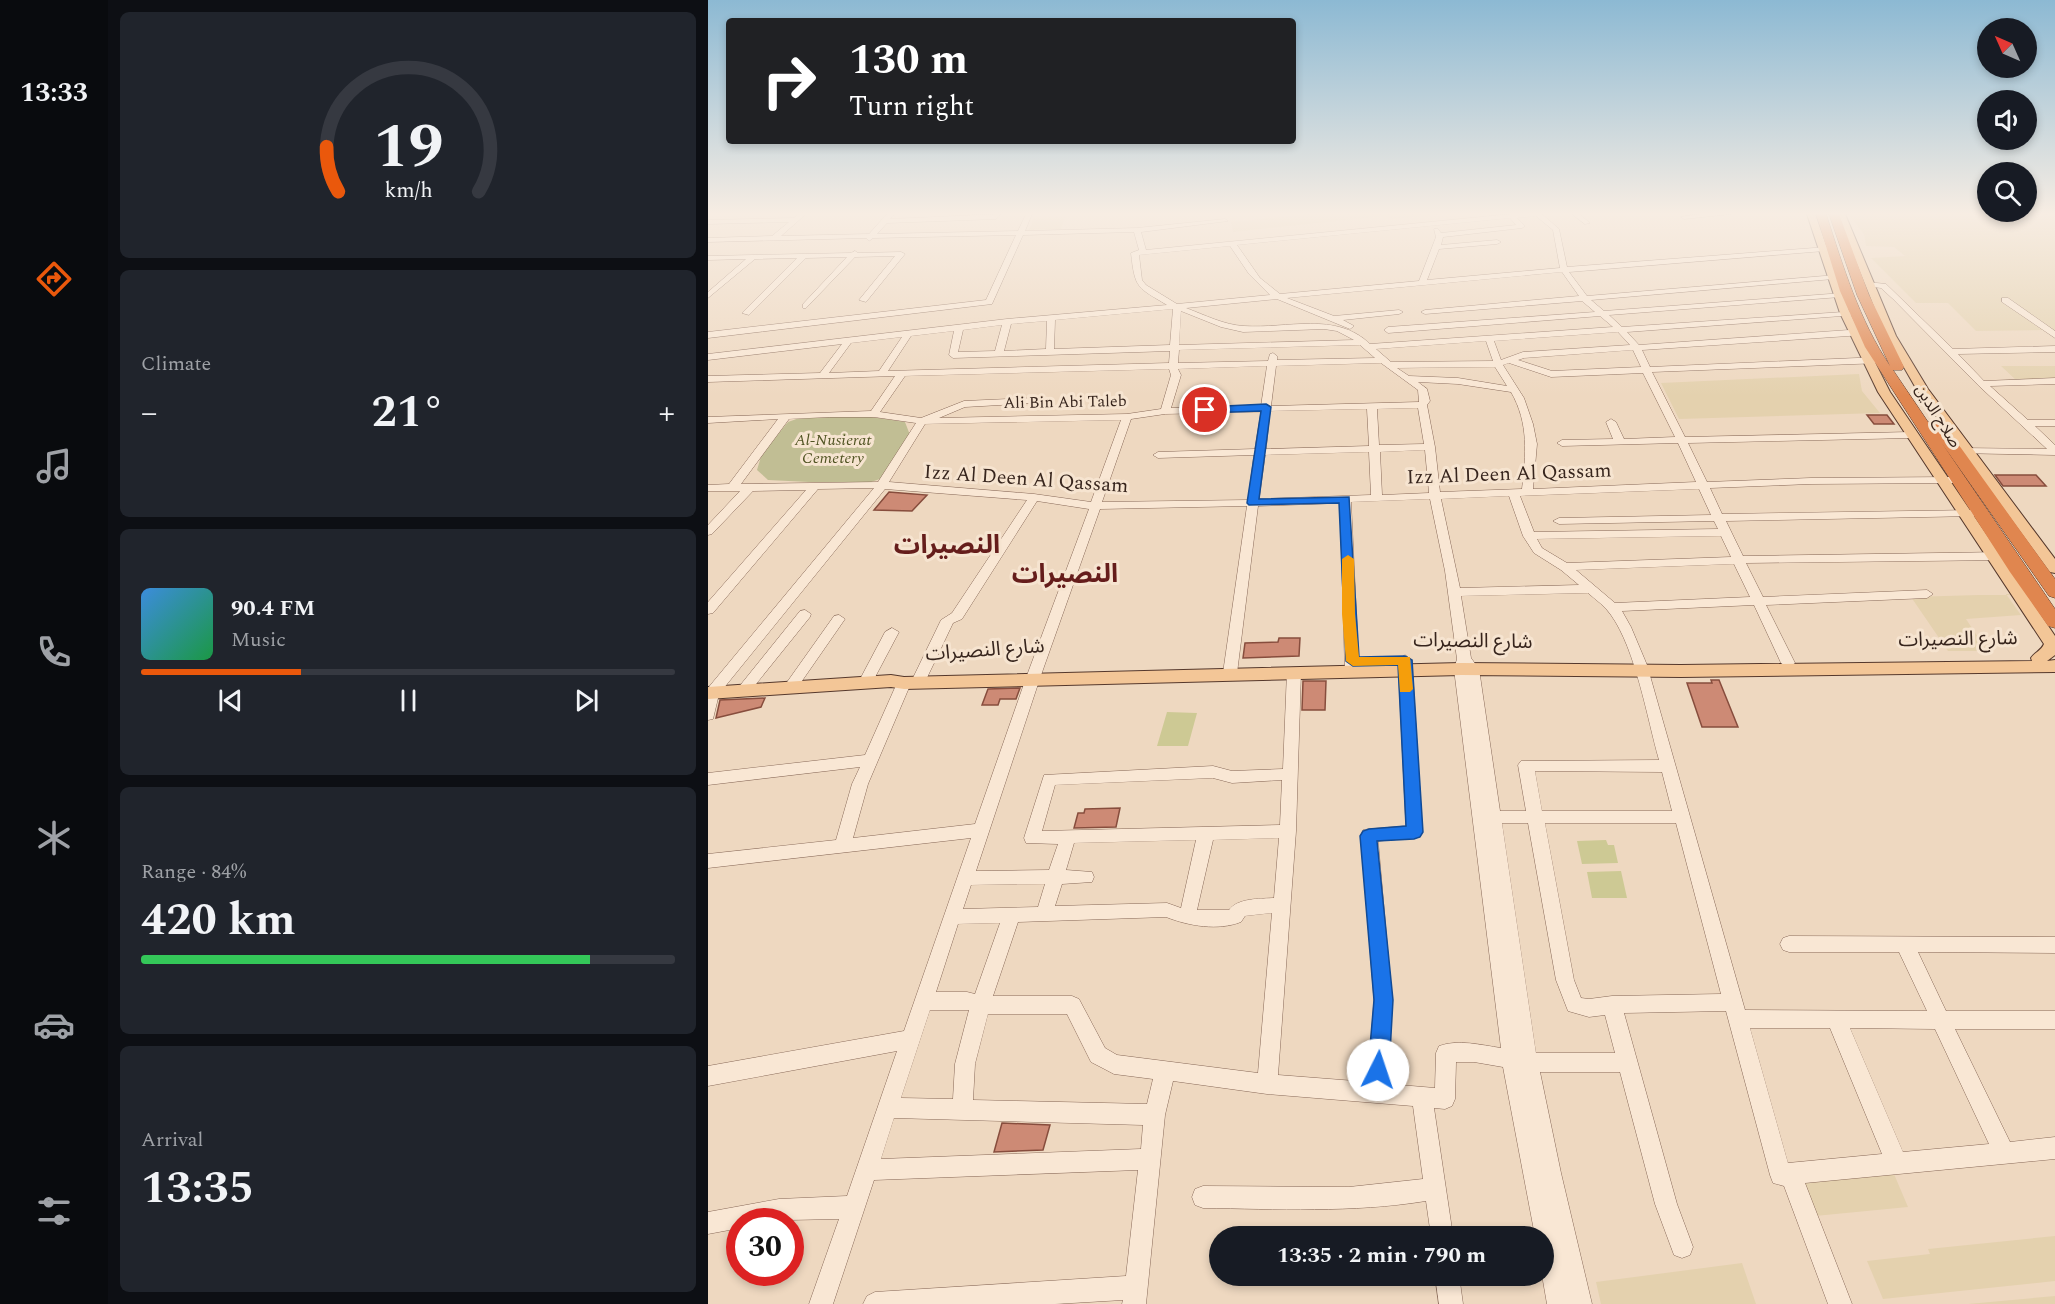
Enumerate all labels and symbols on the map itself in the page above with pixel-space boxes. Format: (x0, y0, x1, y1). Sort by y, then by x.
north arrow (1977, 18, 2037, 78)
street label: صلاح الدين (1909, 379, 1967, 453)
pin (1179, 384, 1230, 435)
street label: Ali Bin Abi Taleb (1003, 389, 1127, 415)
park label: Al-Nusierat Cemetery (794, 428, 872, 470)
street label: Izz Al Deen Al Qassam (1406, 455, 1612, 493)
street label: Izz Al Deen Al Qassam (923, 457, 1129, 501)
district label: النصيرات (894, 525, 1000, 565)
district label: النصيرات (1012, 554, 1118, 594)
street label: شارع النصيرات (1898, 623, 2018, 655)
street label: شارع النصيرات (1413, 625, 1533, 657)
street label: شارع النصيرات (924, 631, 1046, 669)
position arrow (1346, 1038, 1410, 1102)
speed limit sign: 30 (726, 1208, 804, 1286)

